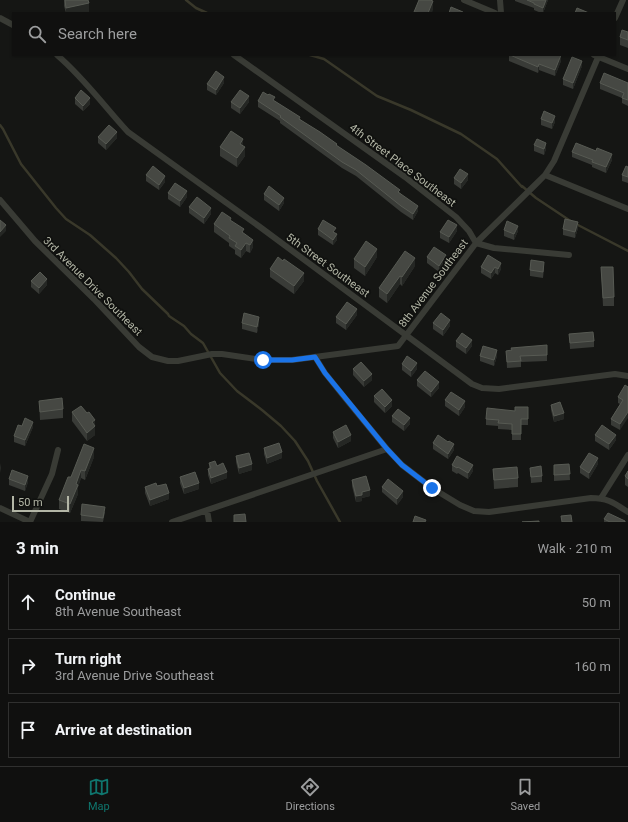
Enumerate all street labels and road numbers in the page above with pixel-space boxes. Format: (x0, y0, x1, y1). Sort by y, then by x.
street label: 4th Street Place Southeast (347, 121, 459, 210)
street label: 5th Street Southeast (283, 231, 372, 300)
street label: 3rd Avenue Drive Southeast (40, 234, 145, 339)
street label: 8th Avenue Southeast (396, 236, 471, 330)

